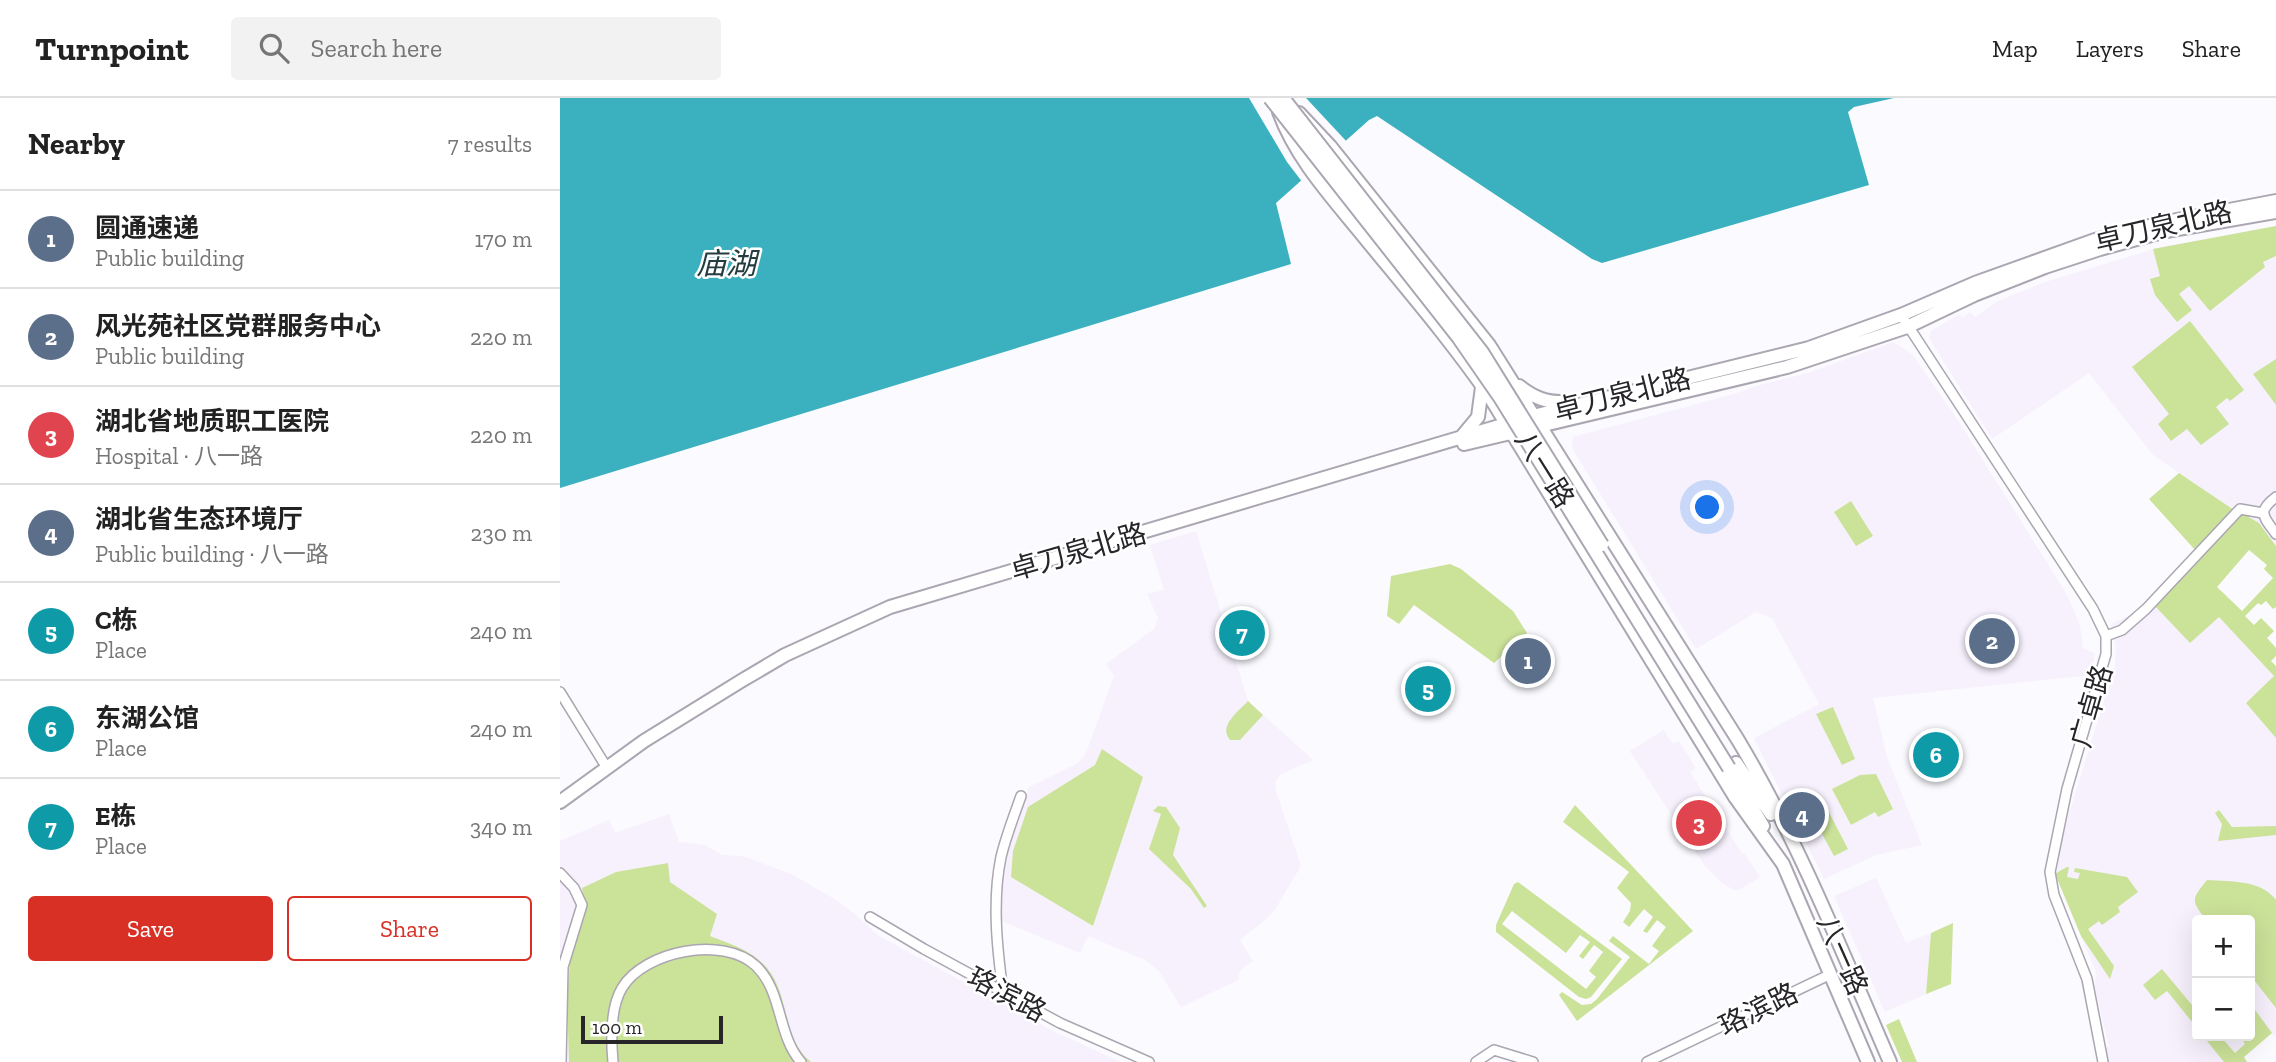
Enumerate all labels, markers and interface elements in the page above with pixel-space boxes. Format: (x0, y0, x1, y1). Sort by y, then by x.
search box (231, 17, 721, 80)
text: Turnpoint (35, 29, 189, 68)
icon: search (255, 29, 293, 67)
text: Search here (311, 32, 442, 64)
text: Map (1992, 34, 2038, 63)
text: Layers (2076, 34, 2144, 63)
text: Share (2182, 34, 2241, 63)
text: Nearby (28, 126, 125, 162)
text: 7 results (448, 130, 532, 158)
street label: 卓刀泉北路 (2091, 195, 2235, 258)
text: 圆通速递 (95, 212, 199, 244)
text: 1 (46, 225, 56, 253)
text: 170 m (474, 225, 532, 253)
text: Public building (95, 244, 244, 272)
water label: 庙湖 (696, 246, 760, 282)
text: 风光苑社区党群服务中心 (95, 310, 381, 342)
text: 2 (45, 323, 57, 351)
text: 220 m (470, 323, 532, 351)
text: Public building (95, 342, 244, 370)
street label: 卓刀泉北路 (1550, 362, 1694, 427)
text: 湖北省地质职工医院 (95, 405, 329, 437)
text: 3 (45, 421, 57, 449)
text: 220 m (470, 421, 532, 449)
street label: 八一路 (1508, 425, 1581, 514)
text: Hospital · 八一路 (95, 442, 263, 470)
your location (1690, 490, 1724, 524)
text: 湖北省生态环境厅 (95, 503, 303, 535)
street label: 卓刀泉北路 (1006, 516, 1150, 587)
text: 4 (44, 519, 58, 547)
text: 230 m (471, 519, 532, 547)
text: Public building · 八一路 (95, 540, 329, 568)
text: C栋 (95, 604, 138, 636)
pin: 7 (1219, 607, 1265, 659)
pin: 2 (1969, 615, 2015, 667)
text: 5 (45, 617, 57, 645)
text: 240 m (469, 617, 532, 645)
pin: 1 (1505, 635, 1551, 687)
text: Place (95, 636, 147, 664)
street label: 广卓路 (2064, 661, 2119, 751)
pin: 5 (1405, 663, 1451, 715)
text: 东湖公馆 (95, 702, 199, 734)
text: 6 (45, 715, 57, 743)
text: 240 m (469, 715, 532, 743)
pin: 6 (1913, 729, 1959, 781)
text: Place (95, 734, 147, 762)
pin: 4 (1779, 789, 1825, 841)
pin: 3 (1676, 797, 1722, 849)
text: E栋 (95, 800, 136, 832)
text: 7 (45, 813, 57, 841)
text: 340 m (470, 813, 532, 841)
text: Place (95, 832, 147, 860)
button: Save (28, 896, 273, 961)
button: Share (287, 896, 532, 961)
street label: 八一路 (1810, 910, 1875, 1000)
map controls (2192, 915, 2255, 1041)
button: + (2192, 915, 2255, 978)
street label: 珞滨路 (962, 960, 1052, 1029)
street label: 珞滨路 (1713, 976, 1803, 1043)
button: − (2192, 978, 2255, 1041)
scale bar (581, 1013, 723, 1045)
text: 100 m (592, 1016, 642, 1039)

